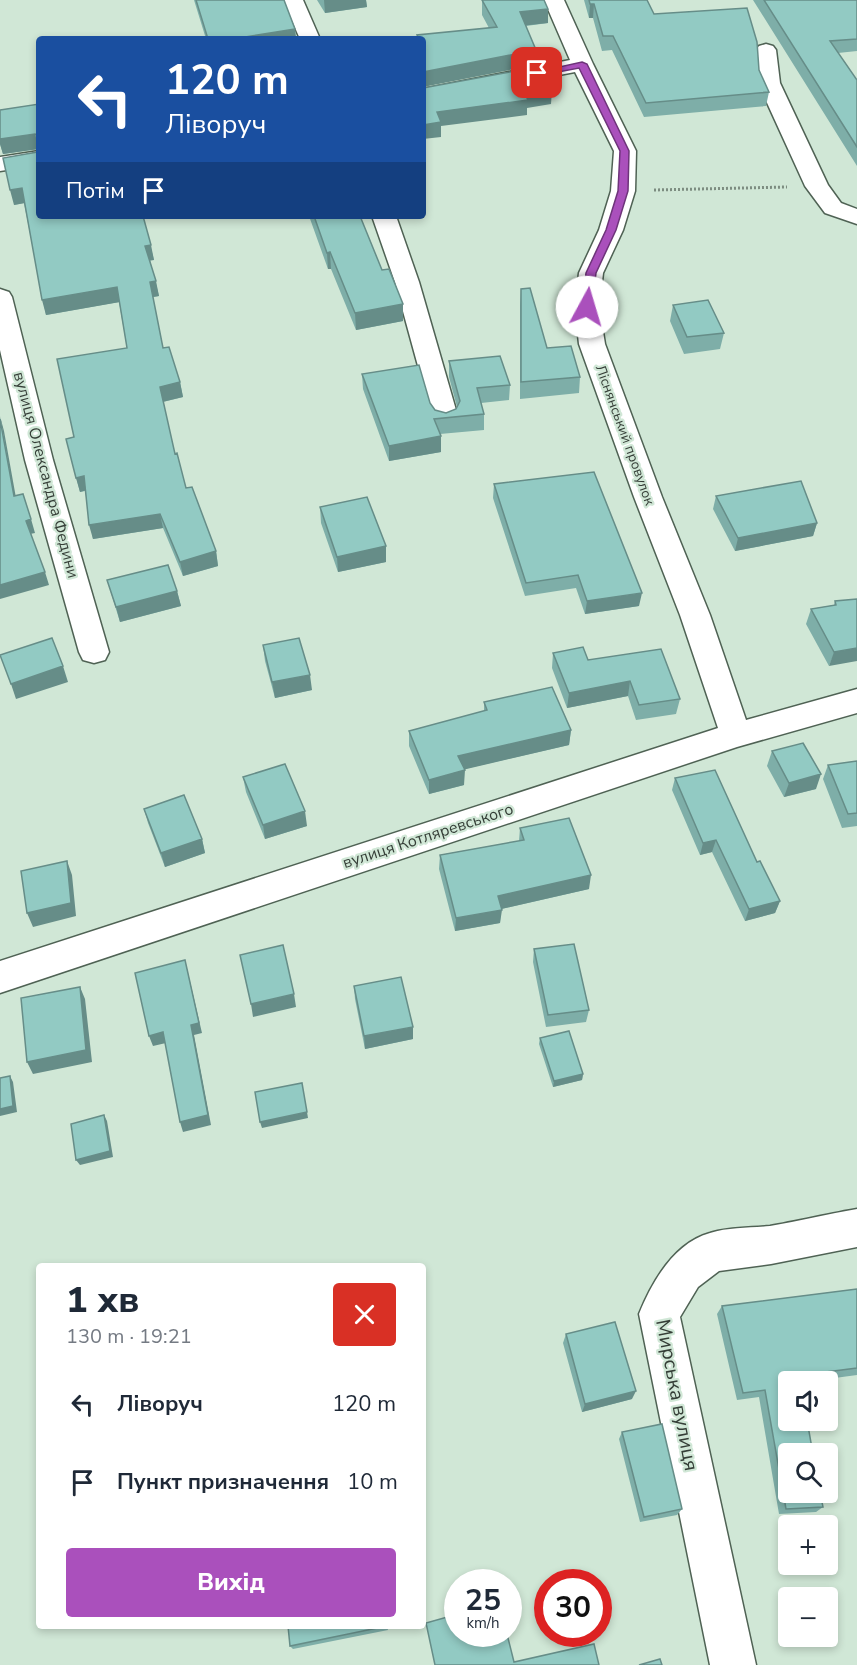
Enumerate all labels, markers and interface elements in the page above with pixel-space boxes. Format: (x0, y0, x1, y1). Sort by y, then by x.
pin (511, 47, 562, 98)
text: 120 m (165, 52, 289, 109)
icon: arrive (520, 56, 553, 89)
icon: left (66, 60, 144, 138)
text: Ліворуч (165, 106, 266, 143)
icon: arrive (137, 174, 170, 207)
text: Потім (66, 176, 125, 206)
position arrow (555, 275, 619, 339)
street label: Ліснянський провулок (591, 362, 659, 508)
street label: вулиця Олександра Федини (8, 369, 84, 581)
street label: вулиця Котляревського (340, 798, 516, 874)
text: 1 хв (66, 1276, 139, 1325)
button: close (333, 1283, 396, 1346)
street label: Мирська вулиця (649, 1317, 705, 1473)
text: 130 m · 19:21 (66, 1323, 192, 1350)
map controls (778, 1371, 838, 1647)
button: sound (778, 1371, 838, 1431)
icon: left (66, 1388, 99, 1421)
text: Ліворуч (117, 1389, 203, 1419)
text: 120 m (332, 1389, 396, 1419)
button: search (778, 1443, 838, 1503)
icon: arrive (66, 1466, 99, 1499)
text: Пункт призначення (117, 1467, 329, 1497)
text: 10 m (347, 1467, 398, 1497)
button: + (778, 1515, 838, 1575)
button: Вихід (66, 1548, 396, 1617)
speed limit sign: 30 (534, 1569, 612, 1647)
text: 25 (465, 1580, 501, 1621)
button: − (778, 1587, 838, 1647)
text: km/h (466, 1613, 500, 1633)

